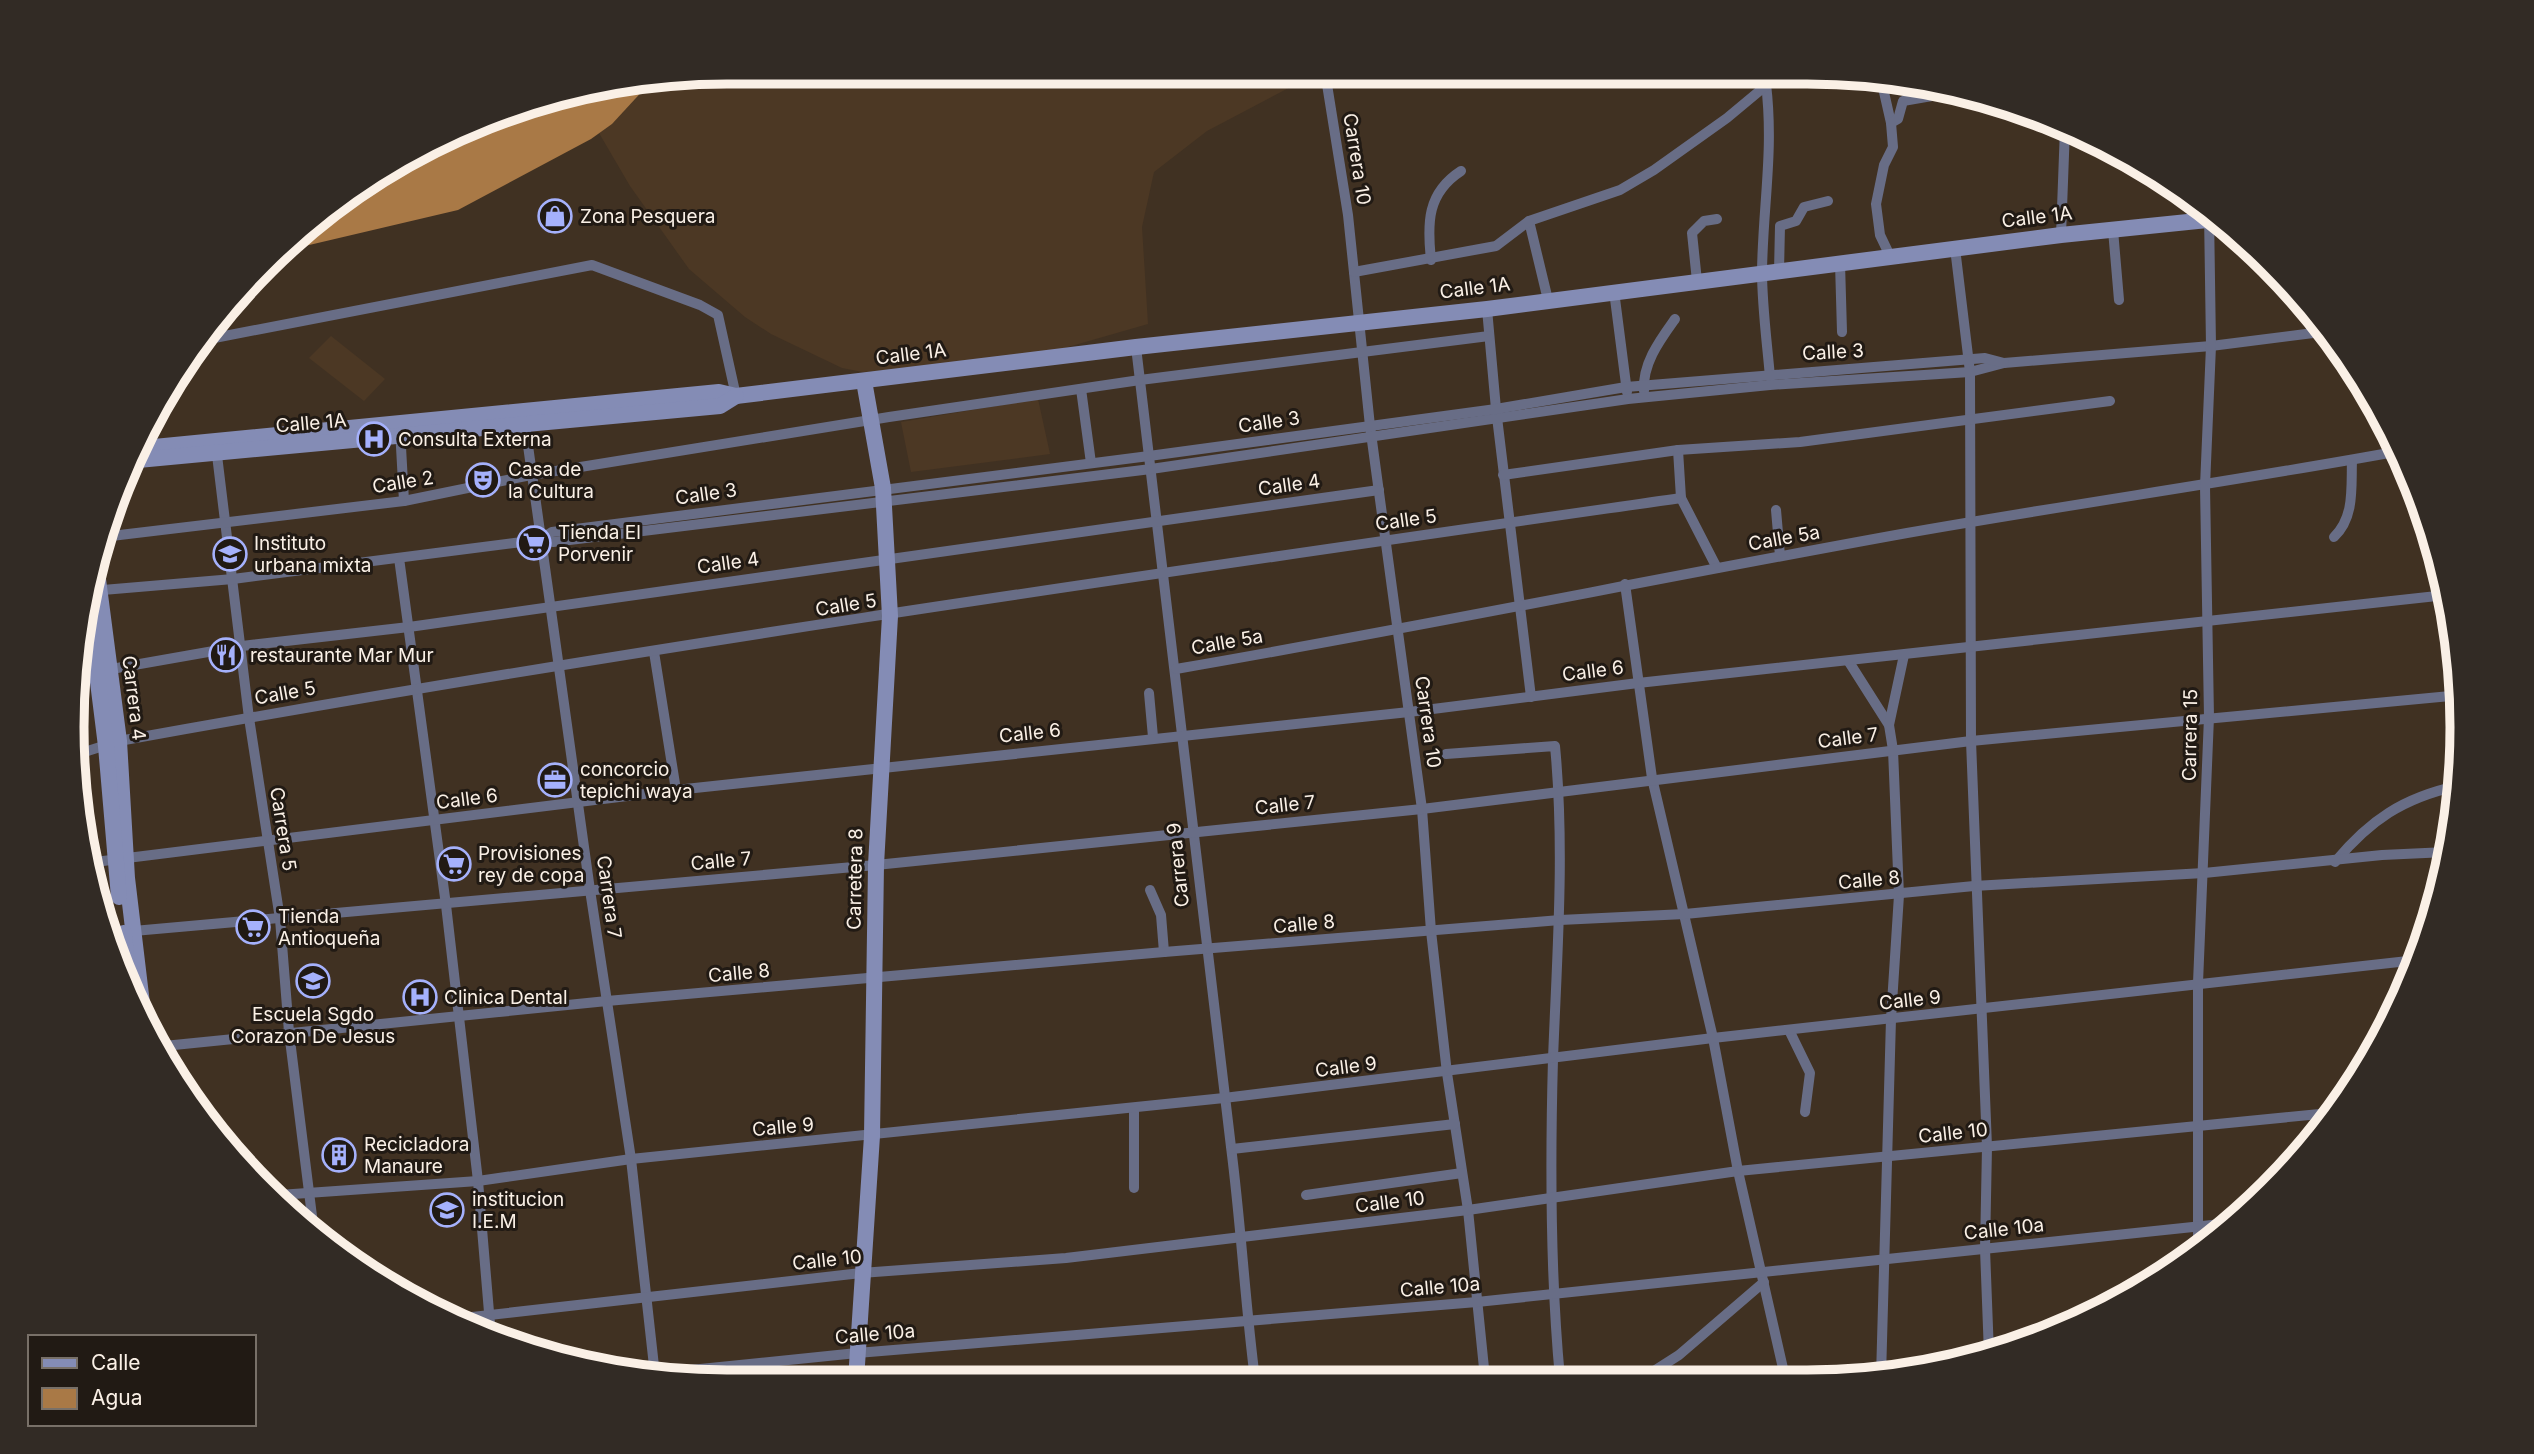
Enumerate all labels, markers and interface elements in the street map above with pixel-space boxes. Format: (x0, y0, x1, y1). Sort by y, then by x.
street label: Carrera 10 (1338, 111, 1376, 207)
shop icon: Zona Pesquera (536, 197, 574, 235)
street label: Calle 1A (2000, 201, 2074, 233)
place label: Zona Pesquera (580, 205, 716, 228)
street label: Calle 1A (1438, 272, 1512, 304)
street label: Calle 1A (874, 338, 948, 370)
street label: Calle 3 (1801, 339, 1865, 365)
street label: Calle 3 (1237, 406, 1301, 438)
street label: Calle 1A (275, 408, 347, 438)
hospital icon: Consulta Externa (355, 420, 393, 458)
place label: Consulta Externa (398, 428, 552, 451)
place label: Casa de la Cultura (508, 458, 594, 503)
theatre icon: Casa de la Cultura (464, 461, 502, 499)
street label: Calle 2 (371, 466, 435, 498)
street label: Calle 4 (1256, 469, 1322, 501)
street label: Calle 3 (674, 478, 738, 510)
street label: Calle 5 (1374, 504, 1438, 536)
street label: Calle 5a (1746, 520, 1822, 556)
place label: Tienda El Porvenir (558, 521, 641, 566)
supermarket icon: Tienda El Porvenir (515, 524, 553, 562)
place label: Instituto urbana mixta (254, 532, 371, 577)
school or university icon: Instituto urbana mixta (211, 535, 249, 573)
street label: Calle 4 (695, 547, 761, 579)
street label: Calle 5 (814, 589, 878, 621)
street label: Calle 5a (1189, 624, 1265, 660)
restaurant icon: restaurante Mar Mur (207, 636, 245, 674)
place label: restaurante Mar Mur (250, 644, 434, 667)
street label: Carrera 4 (117, 654, 151, 742)
street label: Calle 6 (1561, 656, 1625, 686)
street label: Carrera 10 (1410, 674, 1446, 770)
street label: Calle 5 (253, 676, 317, 710)
street label: Carrera 15 (2178, 689, 2202, 781)
street label: Calle 6 (998, 718, 1062, 748)
street label: Calle 7 (1816, 723, 1880, 753)
place label: concorcio tepichi waya (580, 758, 693, 803)
office icon: concorcio tepichi waya (536, 761, 574, 799)
street label: Calle 6 (435, 784, 499, 814)
street label: Carrera 5 (265, 785, 301, 873)
street label: Calle 7 (1253, 790, 1317, 820)
street label: Carrera 9 (1162, 822, 1194, 908)
street label: Carretera 8 (843, 828, 867, 930)
place label: Provisiones rey de copa (478, 842, 584, 887)
supermarket icon: Provisiones rey de copa (435, 845, 473, 883)
street label: Calle 7 (690, 847, 752, 875)
street label: Carrera 7 (592, 854, 626, 940)
street label: Calle 8 (1837, 866, 1901, 894)
place label: Tienda Antioqueña (278, 905, 380, 950)
supermarket icon: Tienda Antioqueña (234, 908, 272, 946)
street label: Calle 8 (1272, 910, 1336, 938)
street label: Calle 8 (707, 959, 771, 987)
school or university icon: Escuela Sgdo Corazon De Jesus (294, 962, 332, 1000)
hospital icon: Clinica Dental (401, 978, 439, 1016)
street label: Calle 9 (1878, 985, 1942, 1015)
place label: Clinica Dental (444, 986, 568, 1009)
place label: Escuela Sgdo Corazon De Jesus (231, 1003, 395, 1048)
street label: Calle 9 (1314, 1052, 1378, 1082)
street label: Calle 9 (751, 1113, 815, 1141)
street label: Calle 10 (1917, 1118, 1989, 1148)
place label: Recicladora Manaure (364, 1133, 469, 1178)
building icon: Recicladora Manaure (320, 1136, 358, 1174)
street label: Calle 10 (1354, 1186, 1426, 1218)
place label: institucion I.E.M (472, 1188, 564, 1233)
school or university icon: institucion I.E.M (428, 1191, 466, 1229)
street label: Calle 10a (1963, 1213, 2045, 1245)
street label: Calle 10 (791, 1245, 863, 1275)
street label: Calle 10a (1399, 1272, 1481, 1302)
street label: Calle 10a (834, 1319, 916, 1349)
legend (28, 1335, 256, 1426)
text: Calle (91, 1350, 141, 1375)
text: Agua (91, 1385, 143, 1410)

